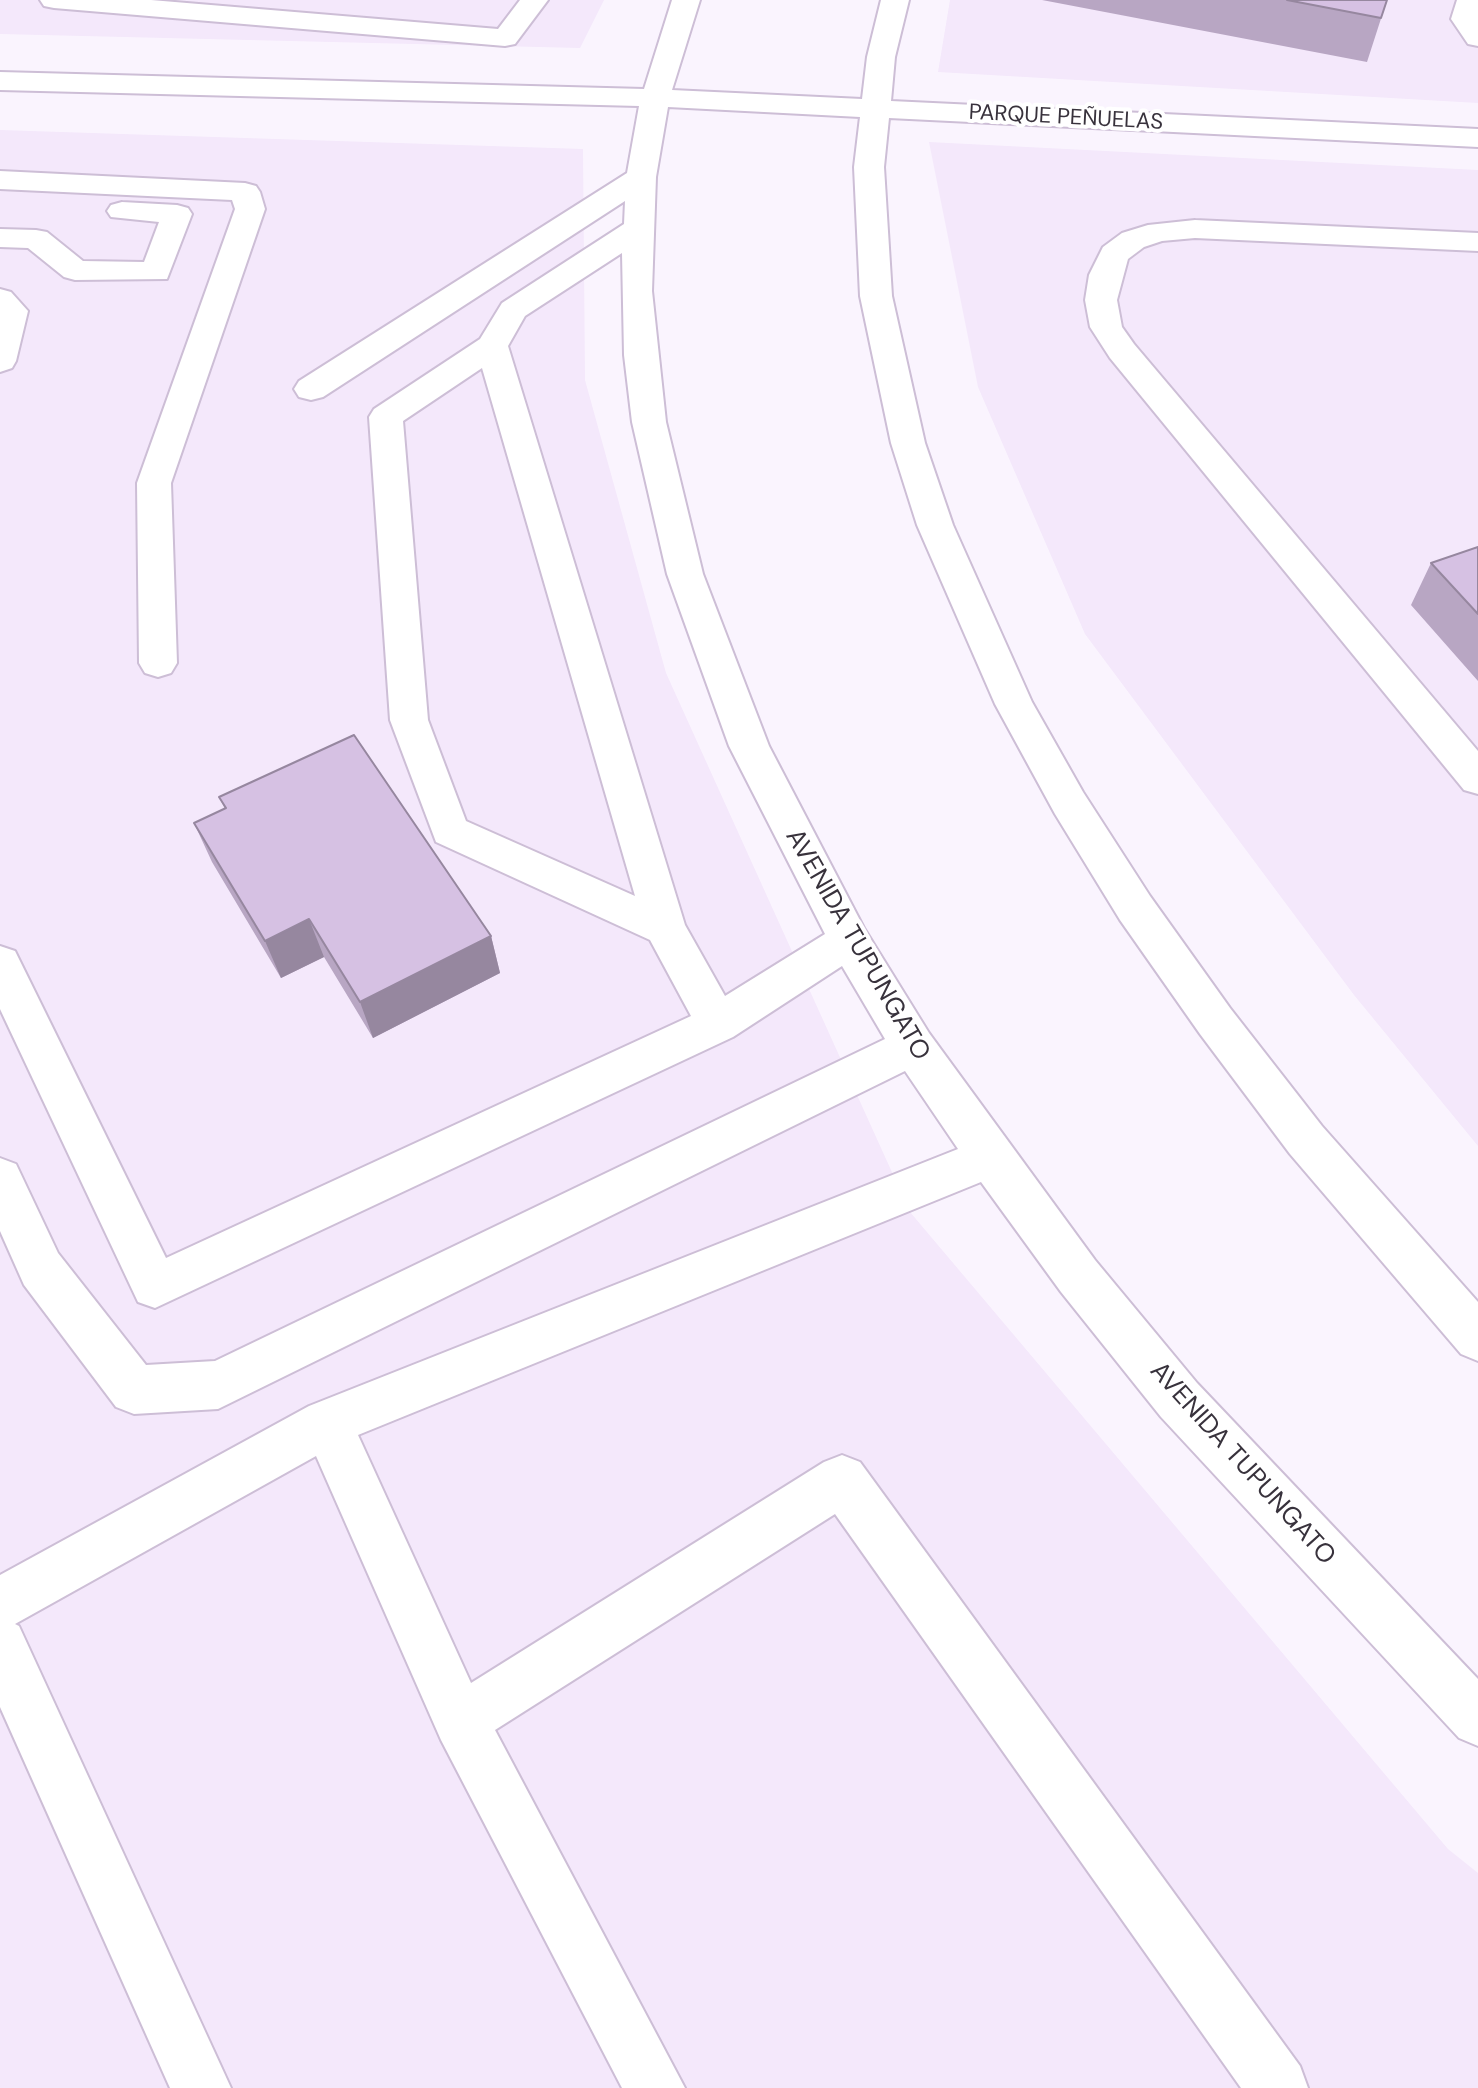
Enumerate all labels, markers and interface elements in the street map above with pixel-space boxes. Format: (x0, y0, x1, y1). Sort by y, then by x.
street label: PARQUE PEÑUELAS (968, 100, 1164, 136)
street label: AVENIDA TUPUNGATO (778, 824, 936, 1066)
street label: AVENIDA TUPUNGATO (1143, 1356, 1341, 1572)

